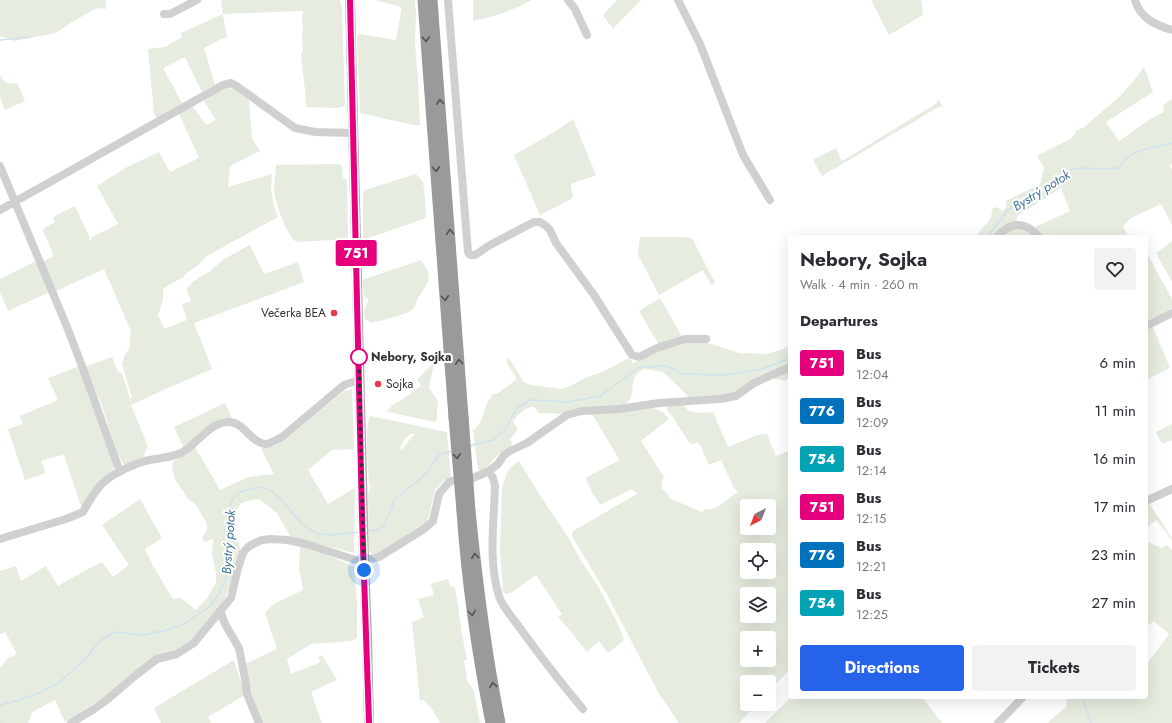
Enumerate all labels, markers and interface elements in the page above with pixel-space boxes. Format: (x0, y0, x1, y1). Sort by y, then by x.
one-way arrow (422, 36, 431, 42)
one-way arrow (436, 99, 445, 105)
water label: Bystrý potok (1009, 165, 1074, 216)
one-way arrow (431, 166, 440, 172)
one-way arrow (445, 229, 454, 235)
line badge: 751 (333, 240, 379, 266)
text: 751 (344, 243, 368, 263)
text: Nebory, Sojka (800, 246, 927, 273)
button: heart (1094, 248, 1136, 290)
text: Walk · 4 min · 260 m (800, 275, 918, 294)
one-way arrow (441, 295, 450, 301)
place label: Večerka BEA (261, 304, 326, 322)
marker: Večerka BEA (329, 308, 339, 318)
text: Departures (800, 310, 878, 332)
text: Bus (856, 343, 881, 365)
marker: Nebory, Sojka (350, 348, 368, 366)
place label: Nebory, Sojka (371, 348, 451, 366)
text: 6 min (1099, 352, 1136, 374)
text: 751 (810, 353, 834, 373)
one-way arrow (455, 359, 464, 365)
text: 12:04 (856, 365, 889, 384)
place label: Sojka (386, 375, 413, 393)
marker: Sojka (373, 379, 383, 389)
text: Bus (856, 391, 881, 413)
text: 11 min (1095, 400, 1136, 422)
text: 776 (809, 401, 835, 421)
text: 12:09 (856, 413, 888, 432)
text: Bus (856, 439, 881, 461)
text: 16 min (1093, 448, 1136, 470)
text: 754 (808, 449, 836, 469)
one-way arrow (453, 453, 462, 459)
text: 12:14 (856, 461, 887, 480)
text: Bus (856, 487, 881, 509)
text: 17 min (1093, 496, 1136, 518)
text: 751 (810, 497, 834, 517)
north arrow (740, 499, 776, 535)
map controls (740, 499, 776, 711)
water label: Bystrý potok (217, 509, 240, 575)
text: 12:15 (856, 509, 886, 528)
text: Bus (856, 535, 881, 557)
button: locate (740, 543, 776, 579)
text: 23 min (1091, 544, 1136, 566)
text: 776 (809, 545, 835, 565)
one-way arrow (471, 553, 480, 559)
text: 12:21 (856, 557, 886, 576)
your location (354, 560, 374, 580)
text: Bus (856, 583, 881, 605)
button: layers (740, 587, 776, 623)
text: 27 min (1092, 592, 1136, 614)
text: 754 (808, 593, 836, 613)
text: 12:25 (856, 605, 888, 624)
one-way arrow (467, 610, 476, 616)
button: + (740, 631, 776, 667)
button: Directions (800, 645, 964, 691)
button: Tickets (972, 645, 1136, 691)
button: − (740, 675, 776, 711)
one-way arrow (489, 682, 497, 688)

